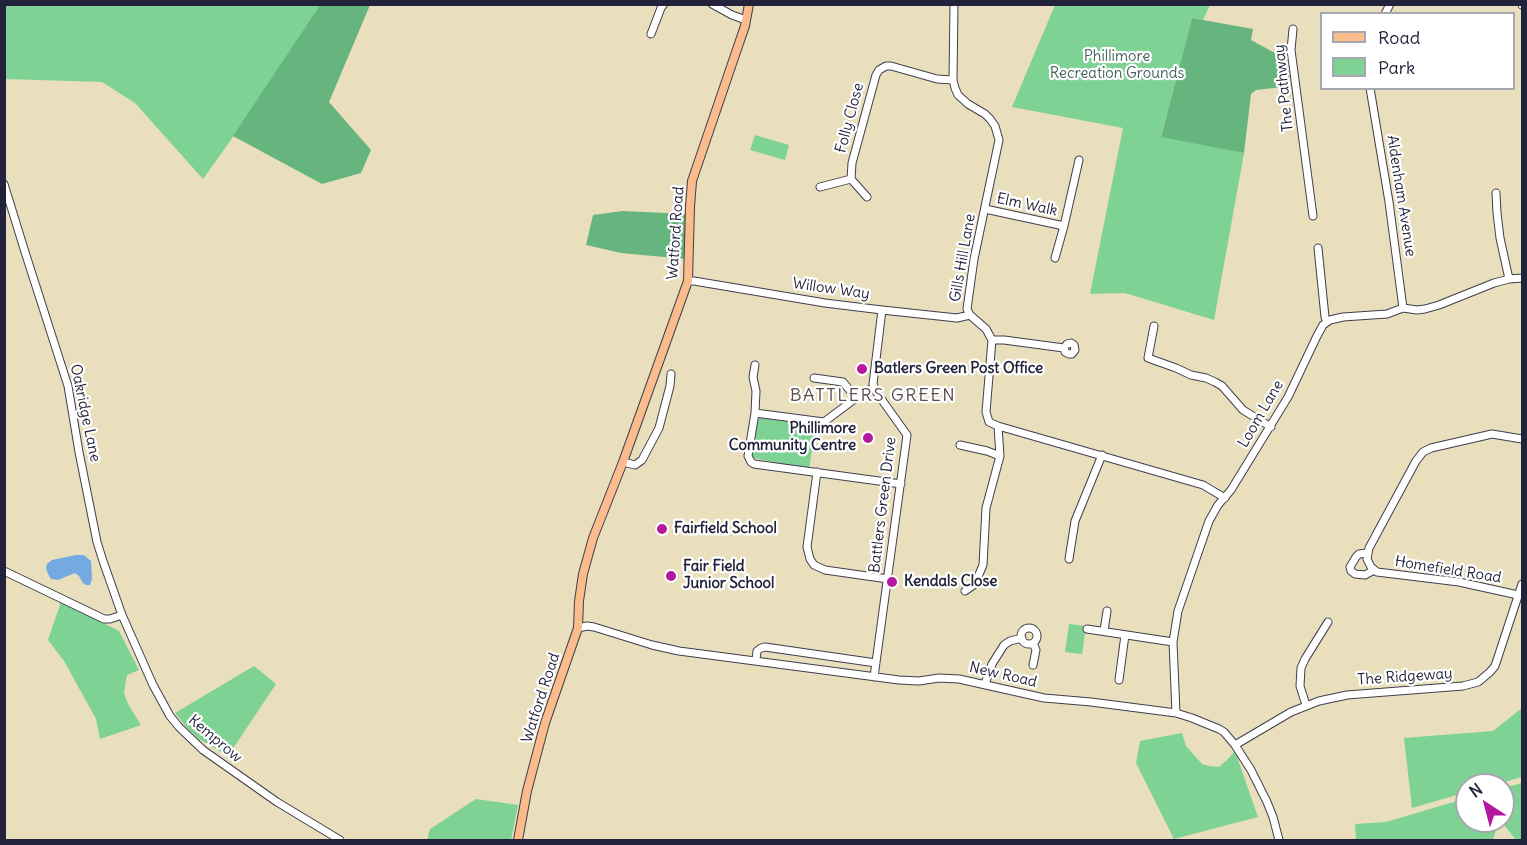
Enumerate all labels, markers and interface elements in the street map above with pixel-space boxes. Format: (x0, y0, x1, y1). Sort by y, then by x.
legend (1320, 12, 1515, 90)
text: Road (1378, 26, 1420, 49)
street label: The Pathway (1270, 43, 1298, 133)
park label: Phillimore Recreation Grounds (1050, 48, 1184, 83)
text: Park (1378, 56, 1415, 79)
street label: Folly Close (832, 81, 868, 155)
street label: Aldenham Avenue (1383, 134, 1419, 258)
street label: Watford Road (664, 186, 688, 280)
street label: Elm Walk (995, 190, 1059, 220)
street label: Gills Hill Lane (946, 213, 980, 303)
street label: Willow Way (791, 275, 871, 303)
place label: Batlers Green Post Office (874, 360, 1043, 378)
street label: Oakridge Lane (66, 362, 104, 464)
marker: Batlers Green Post Office (855, 362, 869, 376)
street label: Loom Lane (1234, 377, 1288, 451)
district label: BATTLERS GREEN (790, 385, 956, 407)
place label: Phillimore Community Centre (729, 420, 856, 455)
marker: Phillimore Community Centre (861, 431, 875, 445)
street label: Battlers Green Drive (866, 436, 900, 574)
place label: Fairfield School (674, 520, 777, 538)
marker: Fairfield School (655, 522, 669, 536)
street label: Homefield Road (1393, 553, 1503, 587)
place label: Fair Field Junior School (683, 558, 774, 593)
marker: Fair Field Junior School (664, 569, 678, 583)
place label: Kendals Close (904, 573, 997, 591)
marker: Kendals Close (885, 575, 899, 589)
street label: Watford Road (518, 651, 564, 745)
street label: New Road (967, 658, 1039, 692)
street label: The Ridgeway (1357, 665, 1453, 689)
street label: Kemprow (184, 711, 246, 767)
north arrow (1455, 773, 1515, 833)
text: N (1465, 779, 1486, 801)

